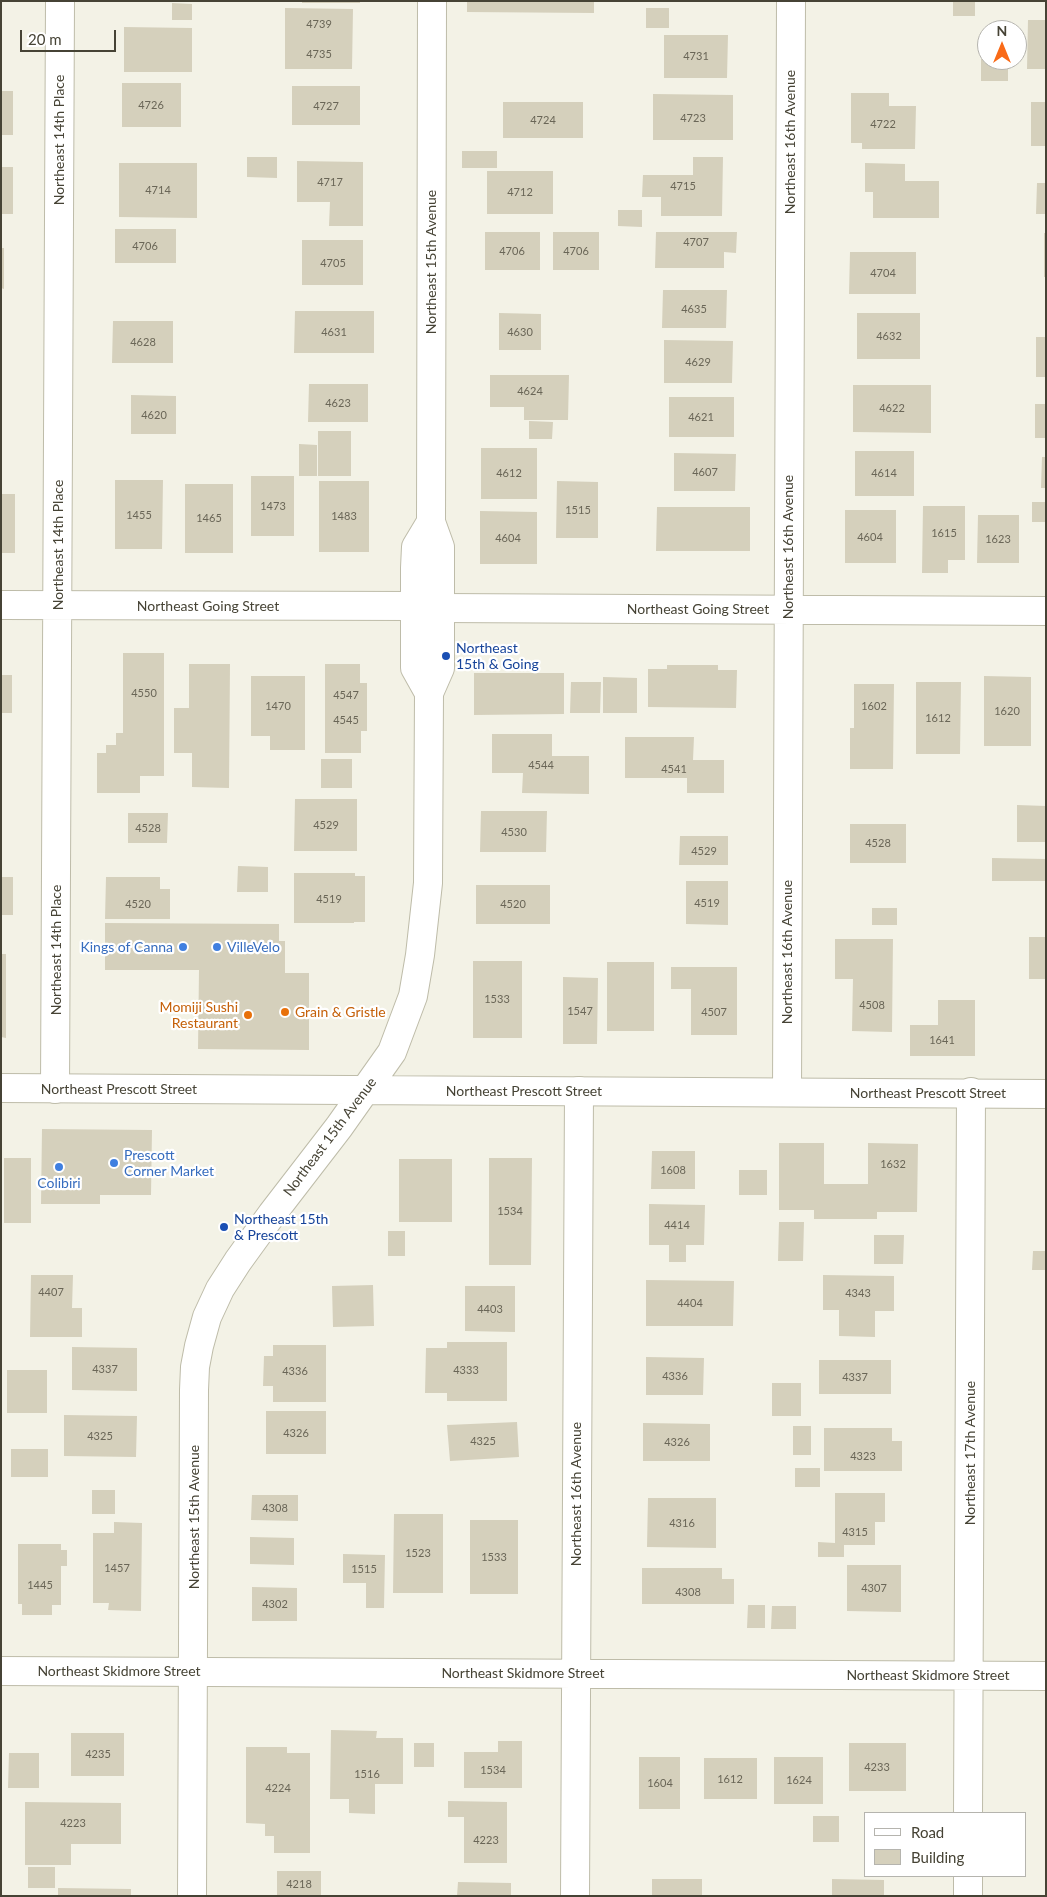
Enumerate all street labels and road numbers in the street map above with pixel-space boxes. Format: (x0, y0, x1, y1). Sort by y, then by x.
street label: Northeast 16th Avenue (782, 70, 798, 214)
street label: Northeast 14th Place (51, 75, 67, 205)
street label: Northeast 15th Avenue (423, 190, 439, 334)
street label: Northeast 16th Avenue (780, 475, 796, 619)
street label: Northeast 14th Place (50, 480, 66, 610)
street label: Northeast Going Street (137, 598, 279, 614)
street label: Northeast Going Street (627, 601, 769, 617)
street label: Northeast 16th Avenue (779, 880, 795, 1024)
street label: Northeast 14th Place (48, 885, 64, 1015)
street label: Northeast 15th Avenue (280, 1074, 380, 1200)
street label: Northeast Prescott Street (41, 1081, 197, 1097)
street label: Northeast Prescott Street (446, 1083, 602, 1099)
street label: Northeast Prescott Street (850, 1085, 1006, 1101)
street label: Northeast 17th Avenue (962, 1381, 978, 1525)
street label: Northeast 16th Avenue (568, 1422, 584, 1566)
street label: Northeast 15th Avenue (186, 1445, 202, 1589)
street label: Northeast Skidmore Street (37, 1663, 201, 1679)
street label: Northeast Skidmore Street (441, 1665, 605, 1681)
street label: Northeast Skidmore Street (846, 1667, 1010, 1683)

